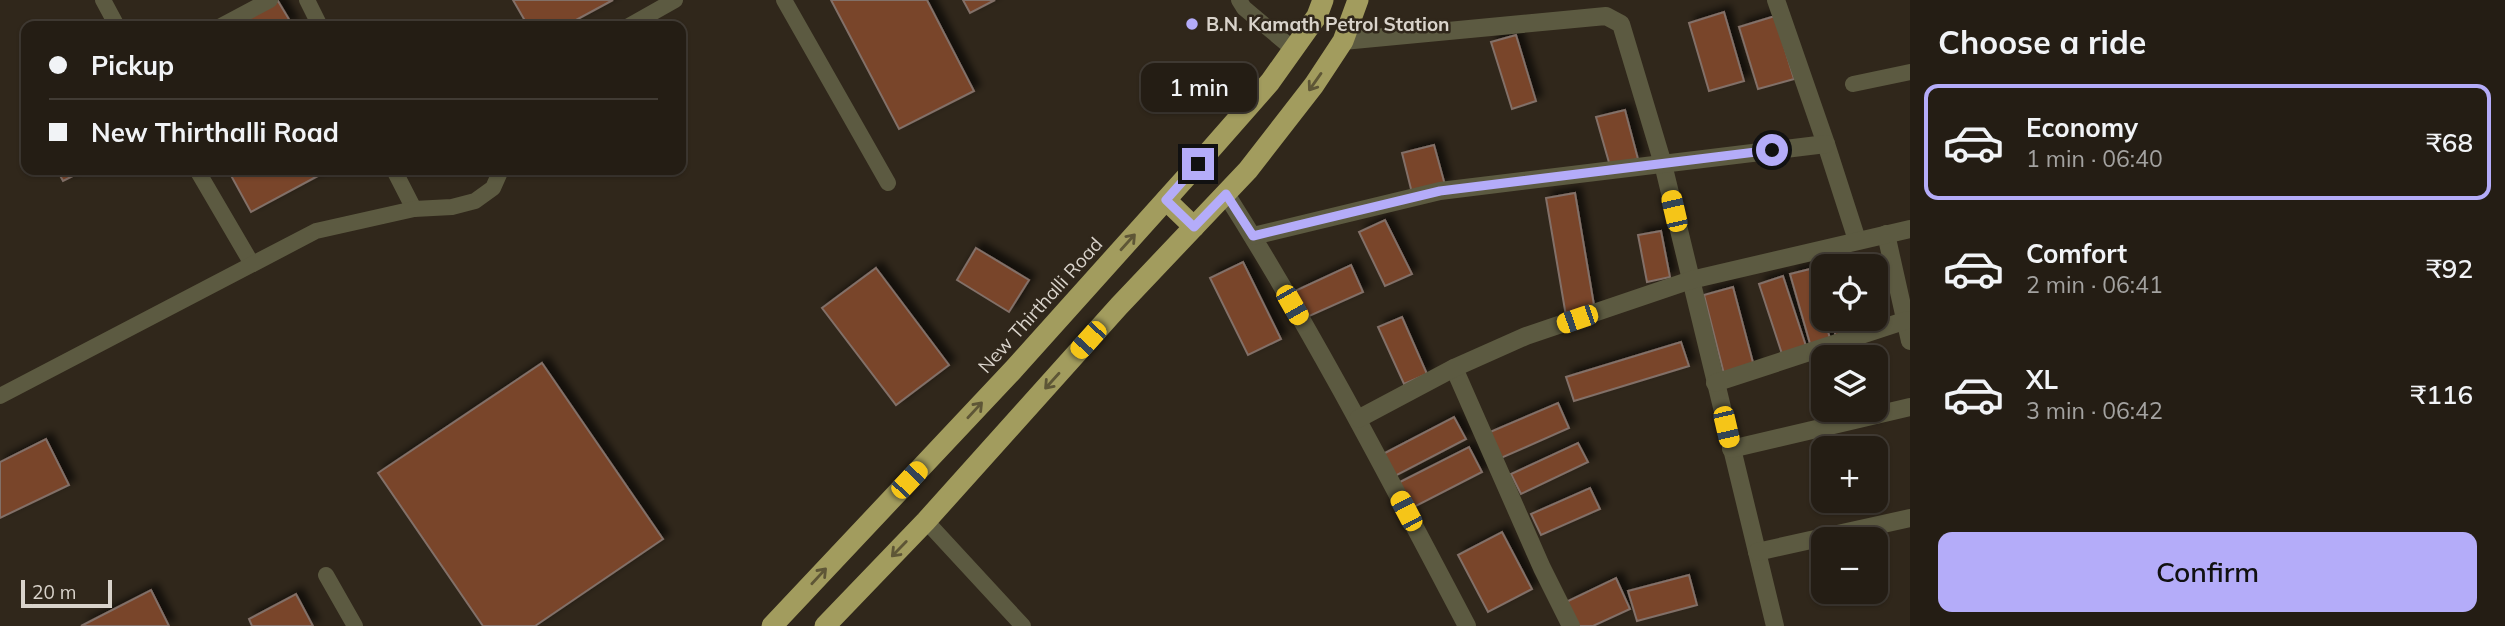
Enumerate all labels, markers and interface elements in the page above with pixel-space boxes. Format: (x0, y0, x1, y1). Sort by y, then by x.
place label: B.N. Kamath Petrol Station (1206, 12, 1450, 36)
marker: B.N. Kamath Petrol Station (1184, 16, 1200, 32)
text: Choose a ride (1938, 22, 2146, 62)
text: Pickup (91, 49, 174, 82)
callout: 1 min (1140, 62, 1256, 111)
one-way arrow (1308, 72, 1322, 91)
text: 1 min (1169, 73, 1229, 102)
icon: car (1942, 111, 2005, 174)
text: Economy (2026, 111, 2138, 144)
text: New Thirthalli Road (91, 116, 339, 149)
text: ₹68 (2426, 126, 2473, 159)
route start (1756, 134, 1788, 166)
text: 1 min · 06:40 (2026, 144, 2163, 173)
route end (1182, 148, 1214, 180)
car (1660, 188, 1689, 234)
street label: New Thirthalli Road (973, 232, 1107, 378)
one-way arrow (1120, 233, 1136, 251)
icon: car (1942, 237, 2005, 300)
text: Comfort (2026, 237, 2127, 270)
text: ₹92 (2426, 252, 2473, 285)
map controls (1811, 254, 1888, 604)
button: locate (1811, 254, 1888, 331)
text: 2 min · 06:41 (2026, 270, 2163, 299)
car (1273, 282, 1312, 328)
car (1554, 302, 1601, 336)
car (1067, 317, 1110, 363)
button: layers (1811, 345, 1888, 422)
icon: car (1942, 363, 2005, 426)
text: XL (2026, 363, 2058, 396)
one-way arrow (1043, 372, 1060, 389)
text: ₹116 (2411, 378, 2473, 411)
text: 3 min · 06:42 (2026, 396, 2163, 425)
one-way arrow (966, 402, 983, 419)
car (1712, 404, 1741, 450)
button: + (1811, 436, 1888, 513)
car (887, 457, 932, 503)
car (1387, 488, 1426, 534)
button: − (1811, 527, 1888, 604)
button: Confirm (1938, 532, 2477, 612)
one-way arrow (890, 540, 907, 557)
one-way arrow (810, 568, 827, 585)
scale bar (21, 577, 112, 609)
text: 20 m (32, 580, 76, 604)

